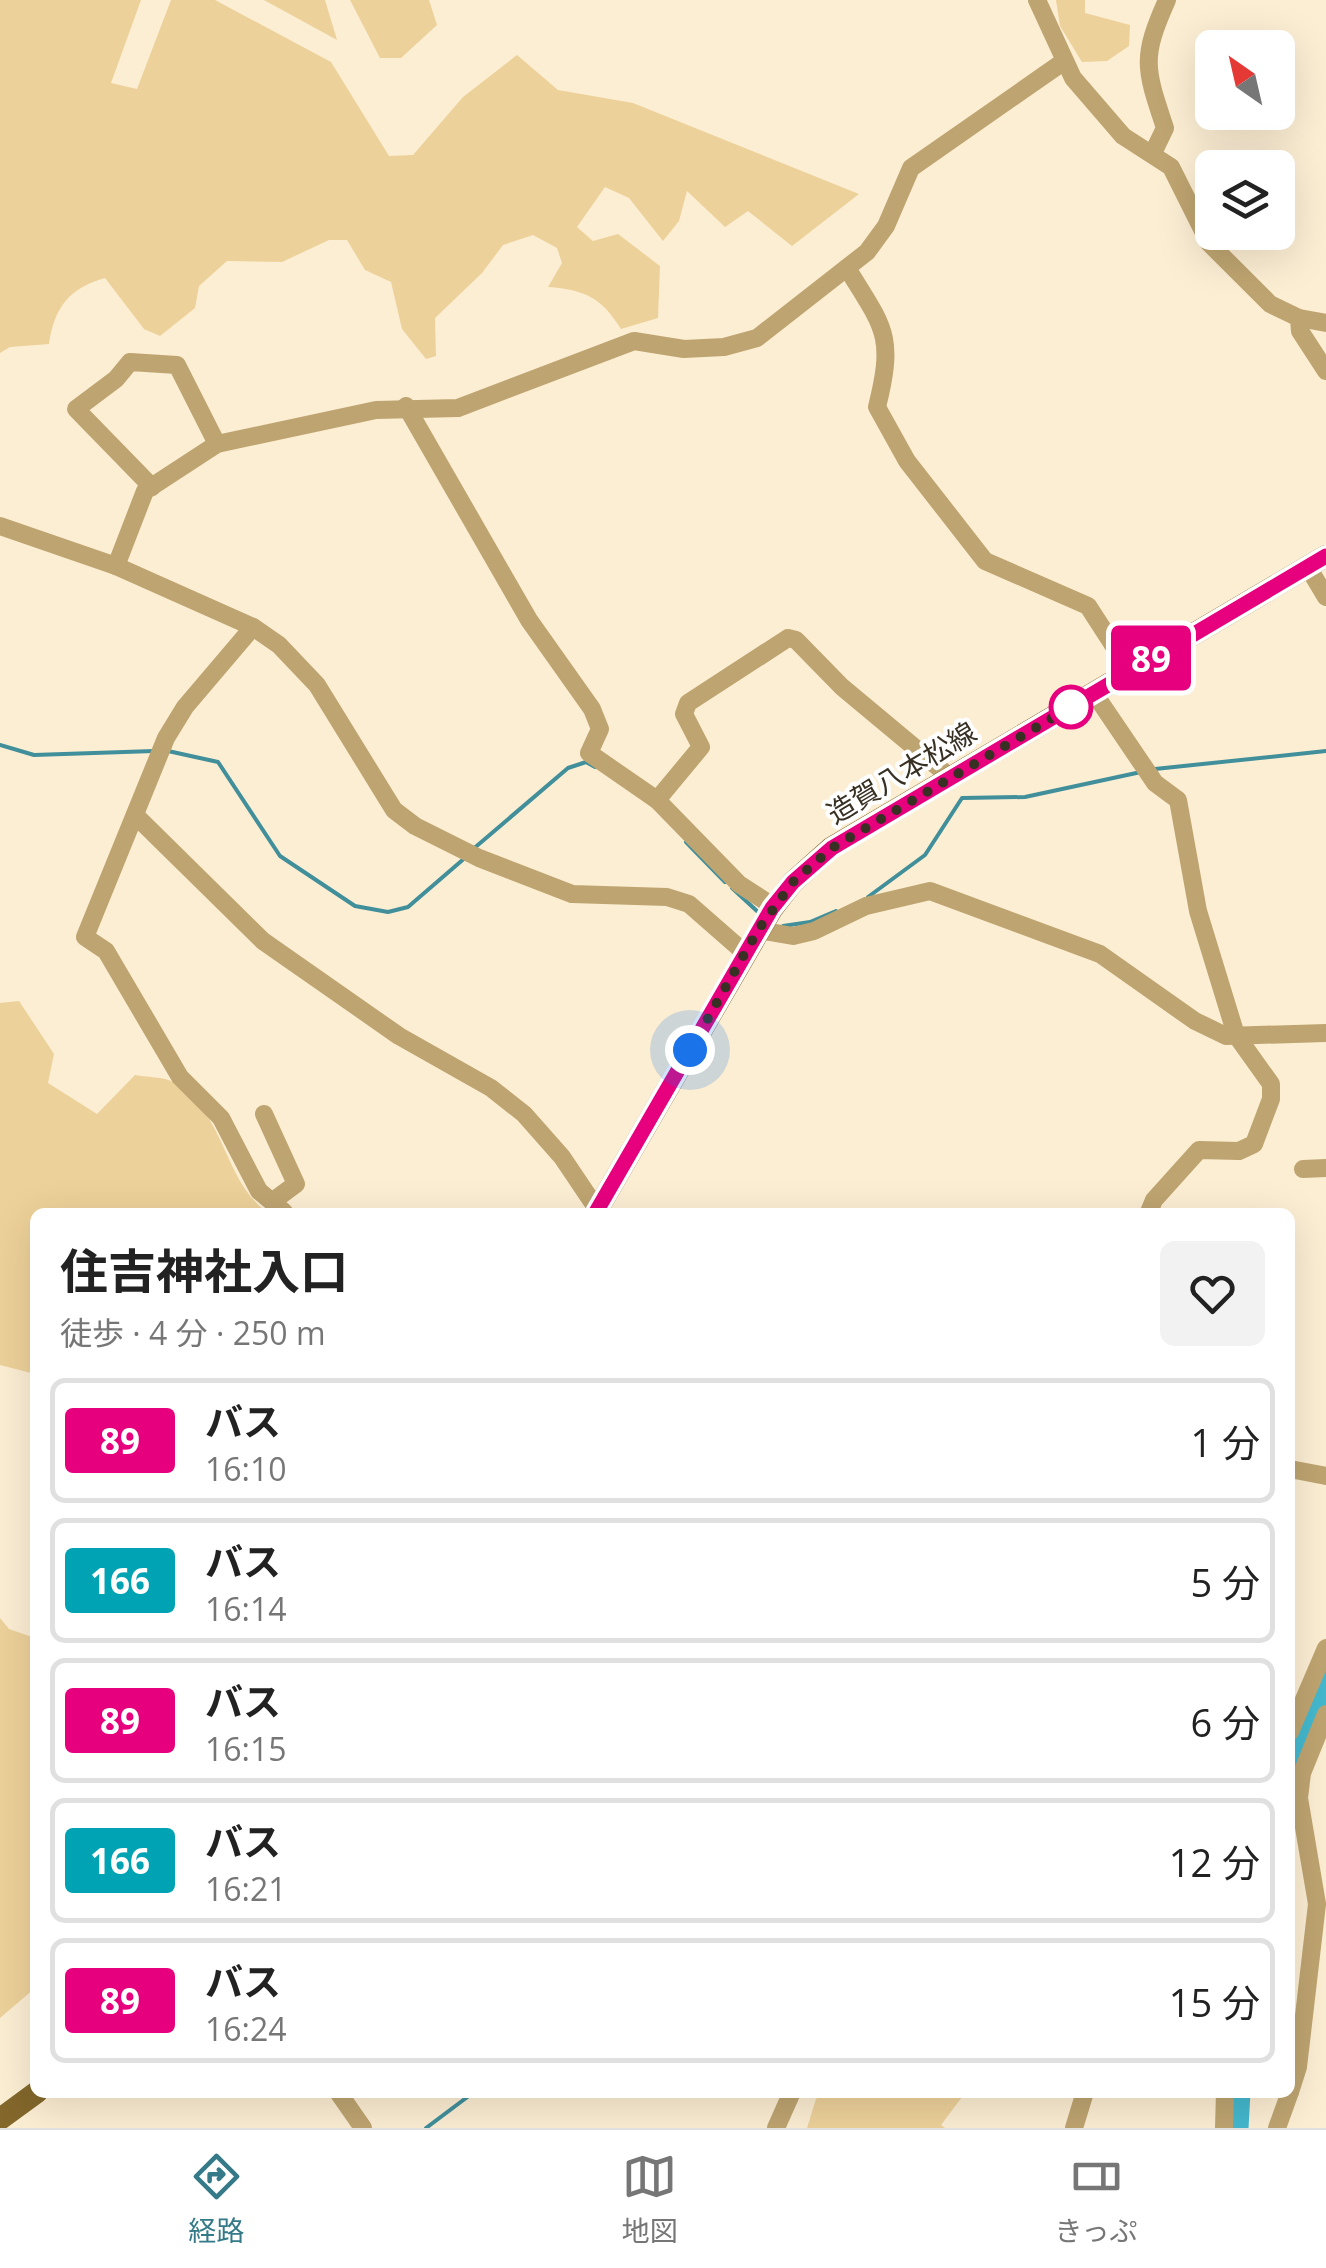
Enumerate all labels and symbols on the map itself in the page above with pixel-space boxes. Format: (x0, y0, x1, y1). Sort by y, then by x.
north arrow (1195, 30, 1295, 130)
line badge: 89 (1106, 626, 1196, 690)
unlabelled marker (1050, 686, 1092, 728)
street label: 造賀八本松線 (819, 712, 983, 832)
your location (665, 1025, 715, 1075)

